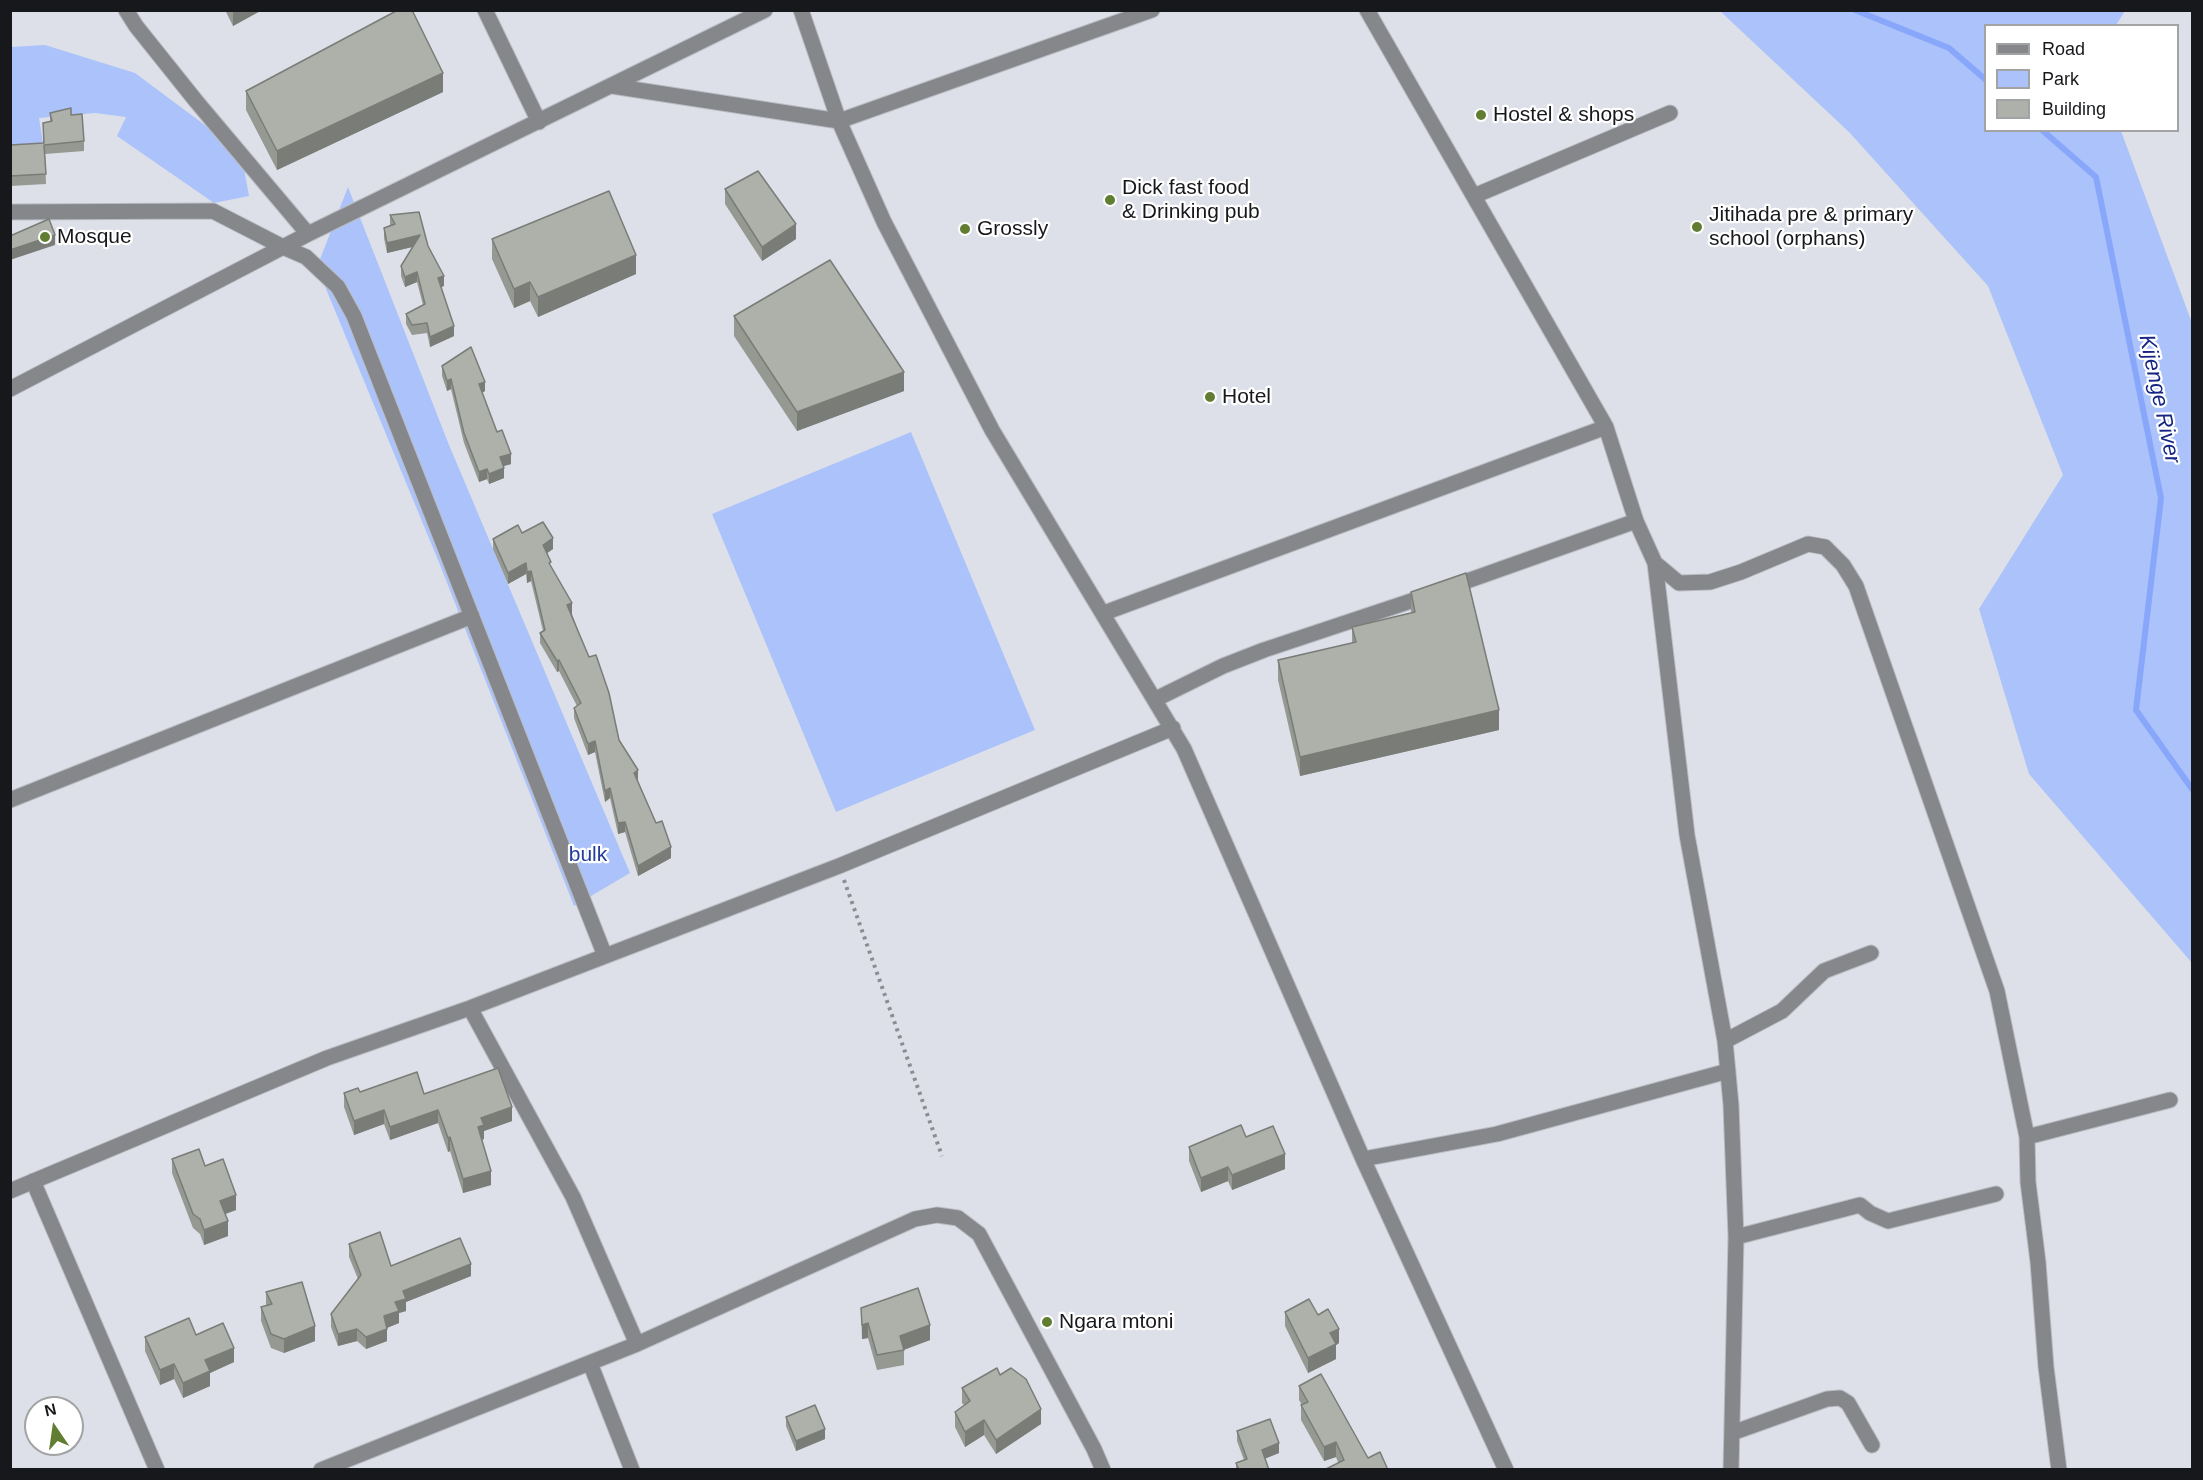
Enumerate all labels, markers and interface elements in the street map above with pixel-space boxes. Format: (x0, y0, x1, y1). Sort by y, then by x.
legend (1984, 24, 2179, 132)
text: Road (2042, 39, 2085, 59)
text: Park (2042, 69, 2079, 89)
text: Building (2042, 99, 2106, 119)
place label: Hostel & shops (1493, 102, 1634, 128)
marker: Hostel & shops (1474, 108, 1488, 122)
place label: Dick fast food & Drinking pub (1122, 175, 1260, 225)
marker: Dick fast food & Drinking pub (1103, 193, 1117, 207)
place label: Jitihada pre & primary school (orphans) (1709, 202, 1913, 252)
place label: Grossly (977, 216, 1048, 242)
marker: Jitihada pre & primary school (orphans) (1690, 220, 1704, 234)
marker: Grossly (958, 222, 972, 236)
place label: Mosque (57, 224, 132, 250)
marker: Mosque (38, 230, 52, 244)
water label: Kijenge River (2132, 332, 2186, 466)
place label: Hotel (1222, 384, 1271, 410)
marker: Hotel (1203, 390, 1217, 404)
park label: bulk (569, 842, 607, 868)
place label: Ngara mtoni (1059, 1309, 1173, 1335)
marker: Ngara mtoni (1040, 1315, 1054, 1329)
north arrow (24, 1396, 84, 1456)
text: N (43, 1400, 58, 1420)

